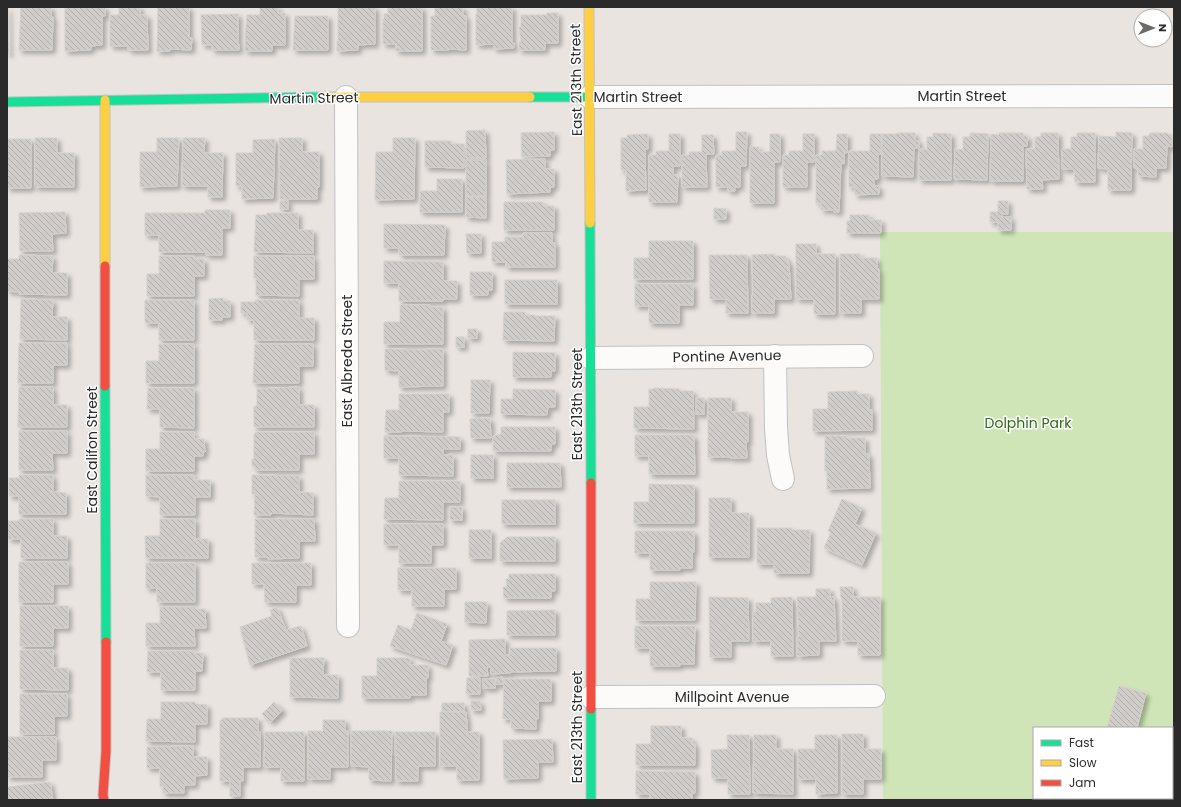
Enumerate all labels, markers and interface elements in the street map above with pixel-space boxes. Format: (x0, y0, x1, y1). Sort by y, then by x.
north arrow (1133, 8, 1173, 48)
street label: East 213th Street (565, 24, 587, 136)
text: N (1155, 24, 1171, 32)
street label: Martin Street (918, 86, 1006, 106)
street label: Martin Street (269, 87, 359, 109)
street label: Martin Street (594, 87, 682, 107)
street label: East Albreda Street (337, 295, 357, 427)
street label: Pontine Avenue (673, 345, 782, 367)
street label: East 213th Street (567, 348, 587, 460)
street label: East Califon Street (82, 386, 102, 514)
park label: Dolphin Park (985, 413, 1072, 433)
street label: East 213th Street (567, 671, 587, 783)
street label: Millpoint Avenue (675, 687, 790, 707)
legend (1033, 727, 1173, 799)
text: Fast (1069, 734, 1094, 751)
text: Slow (1069, 754, 1097, 771)
text: Jam (1069, 774, 1096, 791)

